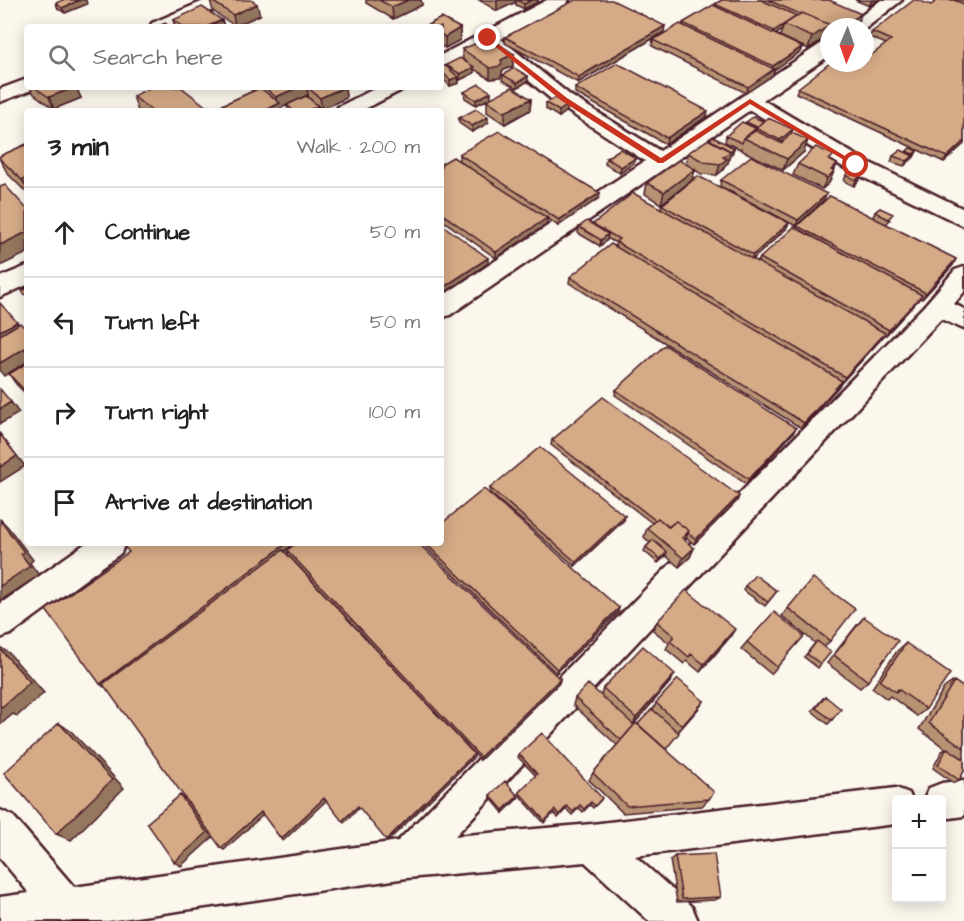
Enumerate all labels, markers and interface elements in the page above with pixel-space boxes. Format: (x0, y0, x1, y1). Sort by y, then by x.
north arrow (820, 18, 874, 72)
search box (24, 24, 444, 90)
route end (474, 24, 500, 50)
icon: search (45, 41, 78, 74)
text: Search here (93, 42, 223, 73)
text: 3 min (48, 129, 109, 165)
text: Walk · 200 m (297, 133, 420, 161)
route start (842, 151, 868, 177)
icon: ahead (48, 216, 81, 249)
text: Continue (105, 217, 190, 248)
text: 50 m (370, 218, 420, 246)
icon: left (48, 306, 81, 339)
text: Turn left (105, 307, 199, 338)
text: 50 m (370, 308, 420, 336)
icon: right (48, 396, 81, 429)
text: Turn right (105, 397, 208, 428)
text: 100 m (369, 398, 420, 426)
icon: arrive (48, 486, 81, 519)
text: Arrive at destination (105, 487, 312, 518)
map controls (892, 795, 946, 903)
button: + (892, 795, 946, 849)
button: − (892, 849, 946, 903)

